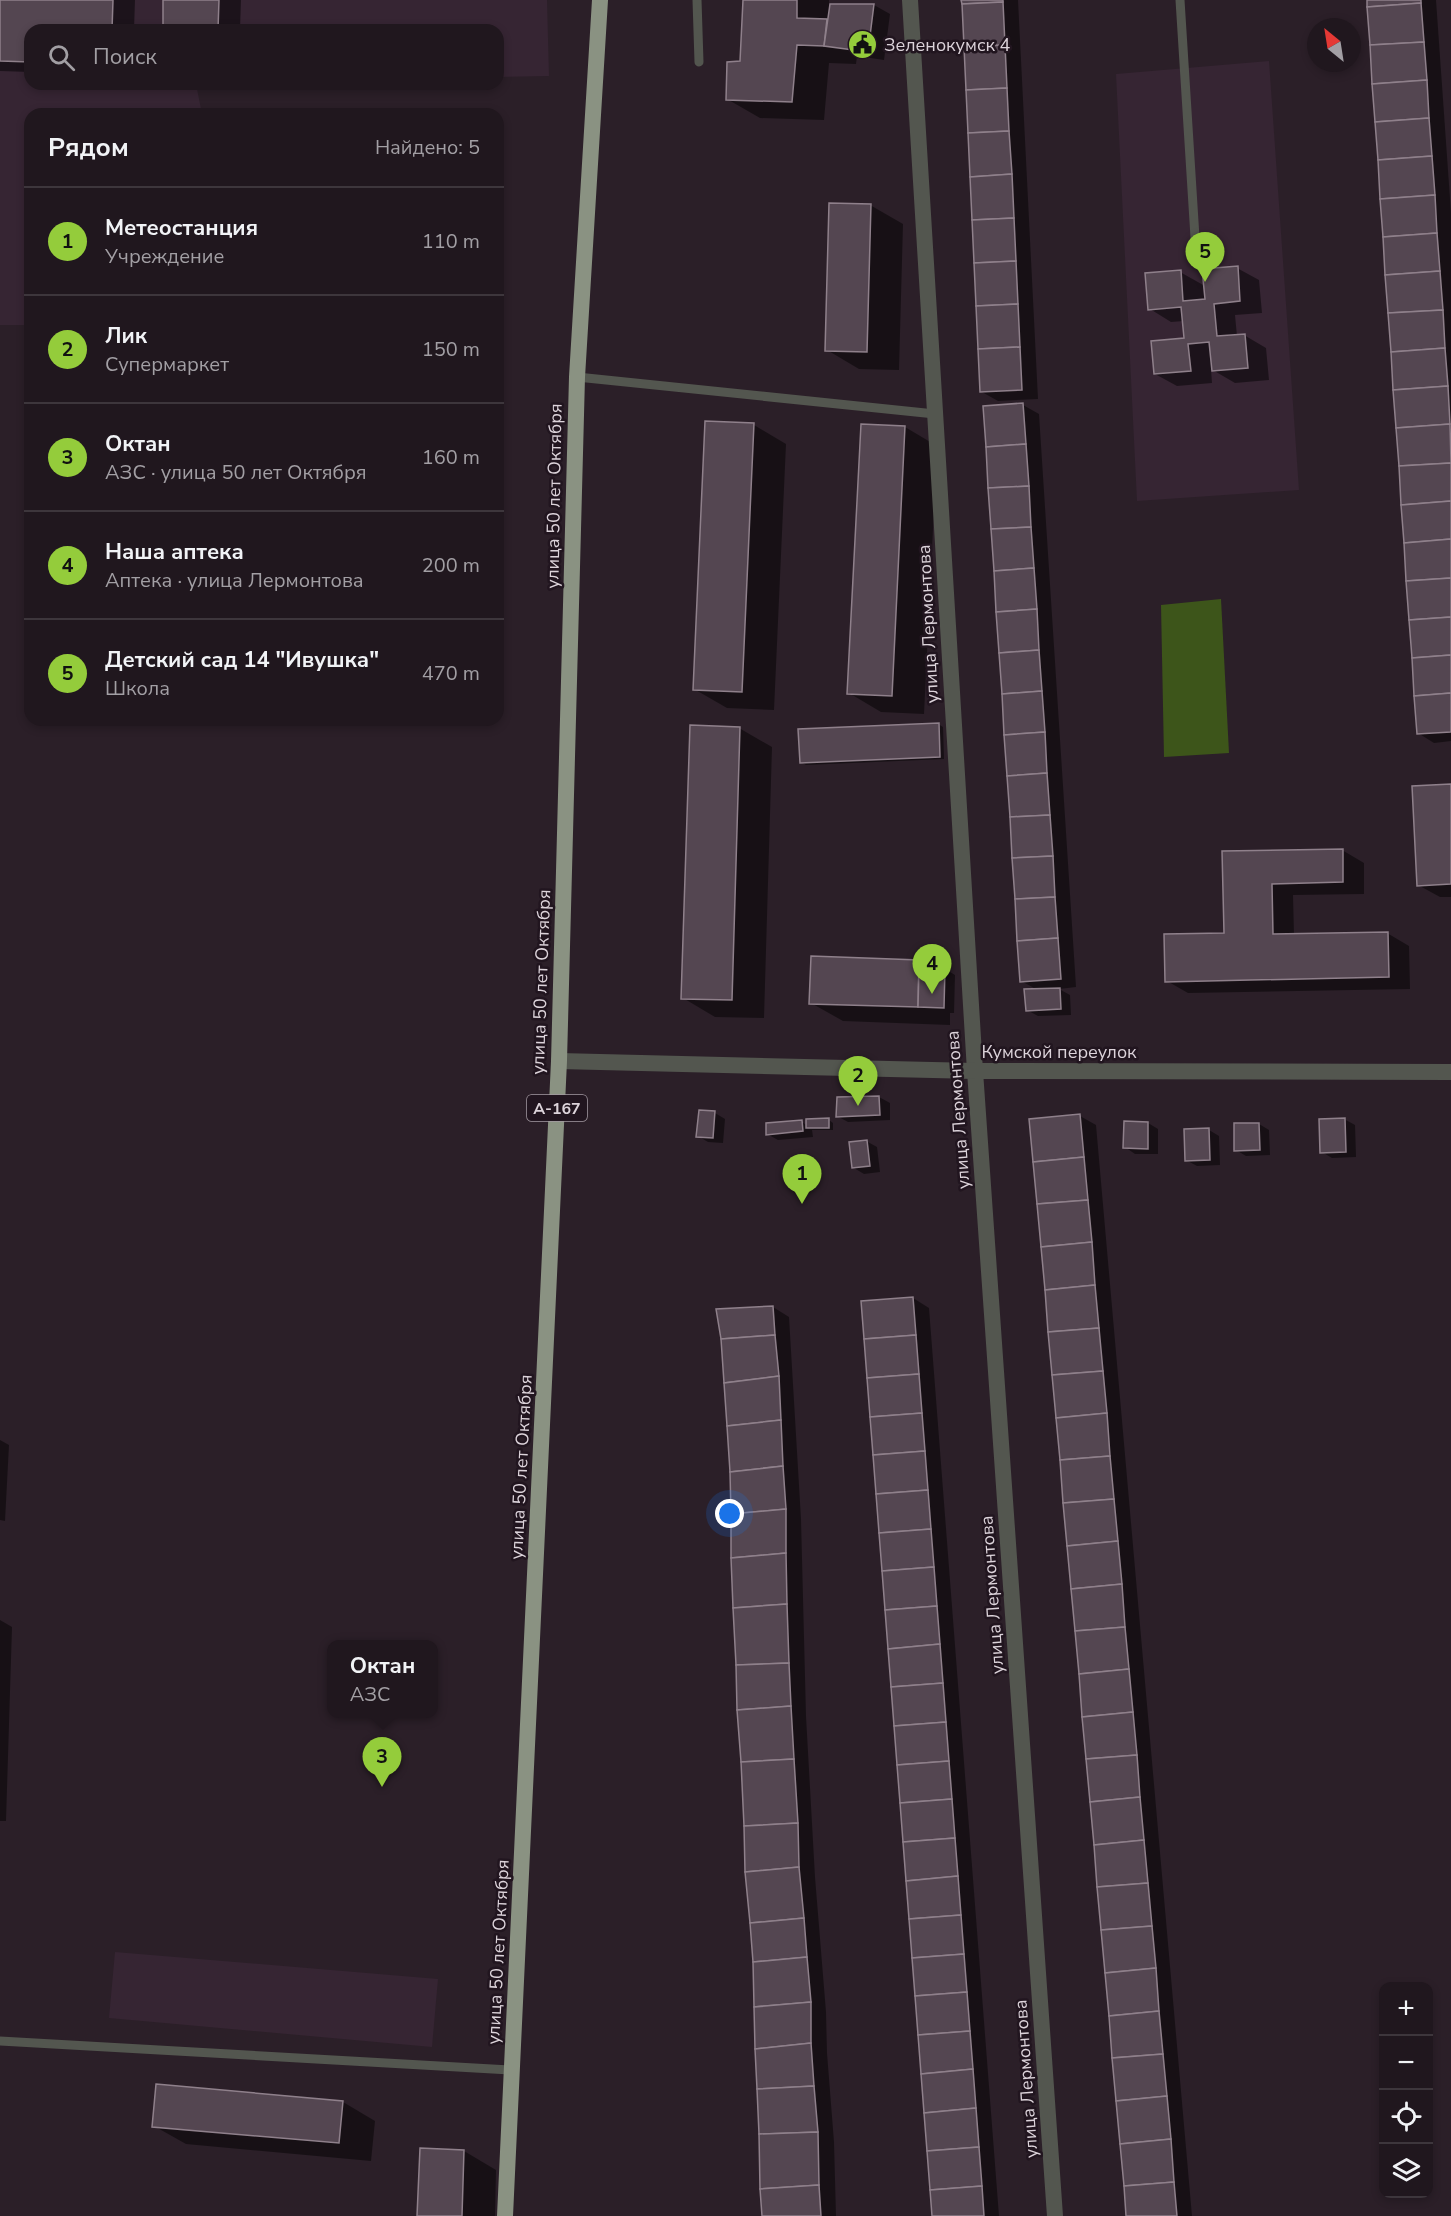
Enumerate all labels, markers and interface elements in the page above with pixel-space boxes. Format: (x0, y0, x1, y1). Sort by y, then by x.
north arrow (1307, 18, 1361, 72)
search box (24, 24, 504, 90)
public building icon: Зеленокумск 4 (847, 29, 879, 61)
place label: Зеленокумск 4 (884, 33, 1010, 57)
icon: search (45, 41, 78, 74)
text: Поиск (93, 42, 157, 72)
text: Рядом (48, 130, 129, 165)
text: Найдено: 5 (375, 134, 480, 161)
text: Метеостанция (105, 213, 258, 243)
text: 1 (62, 228, 74, 255)
text: 110 m (422, 228, 480, 255)
pin: 5 (1186, 232, 1224, 282)
text: Учреждение (105, 243, 224, 270)
text: Лик (105, 321, 147, 351)
text: 2 (62, 336, 74, 363)
text: 150 m (422, 336, 480, 363)
text: Супермаркет (105, 351, 229, 378)
street label: улица 50 лет Октября (540, 403, 568, 589)
text: Октан (105, 429, 171, 459)
text: 3 (62, 444, 74, 471)
text: 160 m (422, 444, 480, 471)
text: АЗС · улица 50 лет Октября (105, 459, 367, 486)
text: Наша аптека (105, 537, 244, 567)
street label: улица Лермонтова (912, 544, 944, 704)
text: 4 (62, 552, 74, 579)
text: 200 m (422, 552, 480, 579)
text: Аптека · улица Лермонтова (105, 567, 364, 594)
text: Детский сад 14 "Ивушка" (105, 645, 379, 675)
text: 5 (62, 660, 74, 687)
text: 470 m (422, 660, 480, 687)
text: Школа (105, 675, 170, 702)
street label: улица 50 лет Октября (526, 889, 556, 1075)
pin: 4 (912, 944, 952, 994)
street label: улица Лермонтова (940, 1030, 976, 1190)
street label: Кумской переулок (981, 1040, 1137, 1064)
pin: 2 (838, 1056, 878, 1106)
road number: А-167 (527, 1095, 587, 1121)
pin: 1 (782, 1154, 822, 1204)
street label: улица 50 лет Октября (504, 1374, 538, 1560)
your location (715, 1499, 744, 1528)
street label: улица Лермонтова (974, 1515, 1010, 1675)
popup (327, 1640, 438, 1718)
text: Октан (350, 1651, 415, 1681)
text: АЗС (350, 1681, 390, 1708)
pin: 3 (362, 1738, 401, 1787)
street label: улица 50 лет Октября (481, 1859, 515, 2045)
map controls (1379, 1982, 1433, 2198)
button: + (1379, 1982, 1433, 2036)
street label: улица Лермонтова (1008, 1999, 1044, 2159)
button: − (1379, 2036, 1433, 2090)
button: locate (1379, 2090, 1433, 2144)
button: layers (1379, 2144, 1433, 2198)

